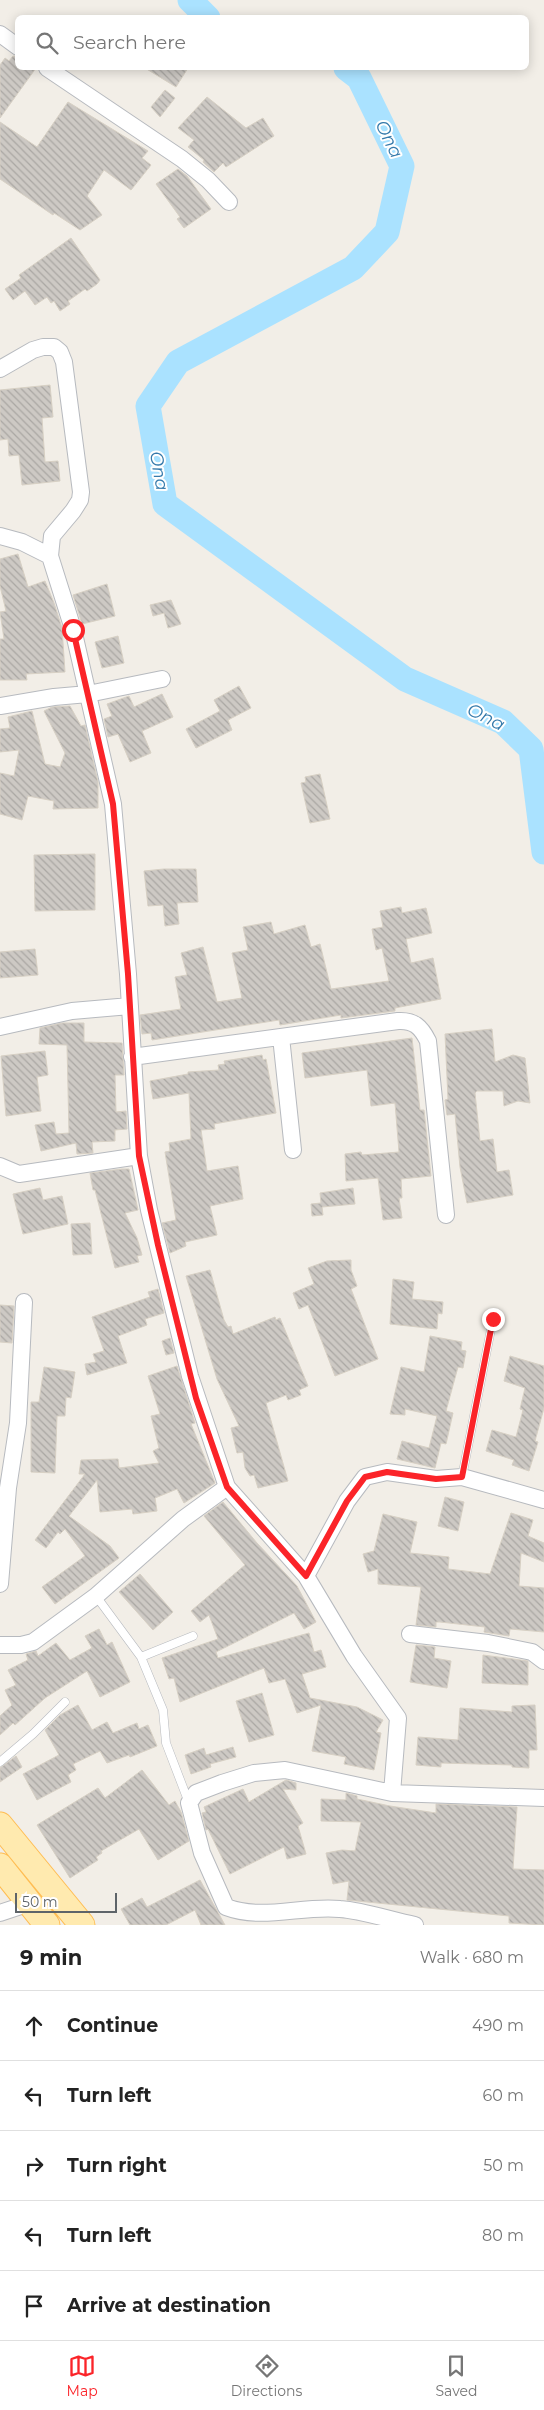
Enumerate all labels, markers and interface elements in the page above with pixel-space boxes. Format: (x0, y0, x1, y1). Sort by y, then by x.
search box (15, 15, 529, 70)
icon: search (33, 29, 61, 57)
text: Search here (73, 31, 186, 54)
water label: Ona (370, 116, 408, 162)
water label: Ona (145, 450, 173, 492)
route start (62, 619, 85, 642)
water label: Ona (463, 698, 509, 736)
route end (482, 1308, 505, 1331)
scale bar (15, 1890, 118, 1913)
text: 50 m (22, 1893, 58, 1911)
text: 9 min (20, 1945, 82, 1970)
text: Walk · 680 m (420, 1948, 524, 1967)
icon: ahead (20, 2012, 48, 2040)
text: Continue (67, 2014, 158, 2037)
text: 490 m (472, 2016, 524, 2035)
icon: left (20, 2082, 48, 2110)
text: Turn left (67, 2084, 152, 2107)
text: 60 m (482, 2086, 524, 2105)
icon: right (20, 2152, 48, 2180)
text: Turn right (67, 2154, 167, 2177)
text: 50 m (483, 2156, 524, 2175)
icon: left (20, 2222, 48, 2250)
text: Turn left (67, 2224, 152, 2247)
text: 80 m (482, 2226, 524, 2245)
icon: arrive (20, 2292, 48, 2320)
text: Arrive at destination (67, 2294, 271, 2317)
tab: Map (67, 2352, 98, 2400)
tab: Directions (231, 2352, 302, 2400)
tab: Saved (435, 2352, 477, 2400)

